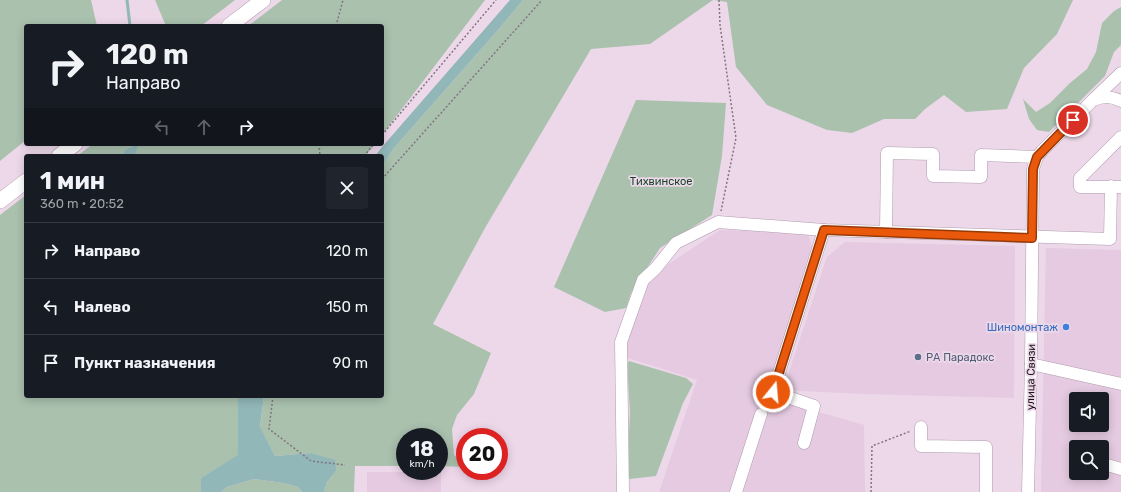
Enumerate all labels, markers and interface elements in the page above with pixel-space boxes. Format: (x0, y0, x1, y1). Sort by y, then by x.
text: 120 m (106, 38, 189, 71)
icon: right (40, 40, 92, 92)
text: Направо (106, 72, 181, 94)
pin (1056, 103, 1090, 137)
icon: arrive (1062, 109, 1084, 131)
icon: left (151, 116, 173, 138)
icon: ahead (193, 116, 215, 138)
icon: right (235, 116, 257, 138)
text: 1 мин (40, 167, 105, 195)
button: close (326, 167, 368, 209)
park label: Тихвинское (630, 175, 692, 188)
text: 360 m · 20:52 (40, 196, 124, 211)
icon: right (40, 240, 62, 262)
text: Направо (74, 242, 140, 260)
text: 120 m (326, 242, 368, 260)
icon: left (40, 296, 62, 318)
text: Налево (74, 298, 131, 316)
text: 150 m (326, 298, 368, 316)
place label: Шиномонтаж (987, 321, 1058, 334)
marker: Шиномонтаж (1061, 322, 1071, 332)
street label: улица Связи (1024, 344, 1038, 410)
place label: РА Парадокс (926, 351, 994, 364)
icon: arrive (40, 352, 62, 374)
marker: РА Парадокс (913, 352, 923, 362)
text: Пункт назначения (74, 354, 216, 372)
text: 90 m (333, 354, 368, 372)
position arrow (752, 371, 794, 413)
map controls (1069, 392, 1109, 480)
button: sound (1069, 392, 1109, 432)
speed limit sign: 20 (456, 428, 508, 480)
text: 18 (410, 437, 434, 461)
button: search (1069, 440, 1109, 480)
text: km/h (410, 458, 434, 470)

